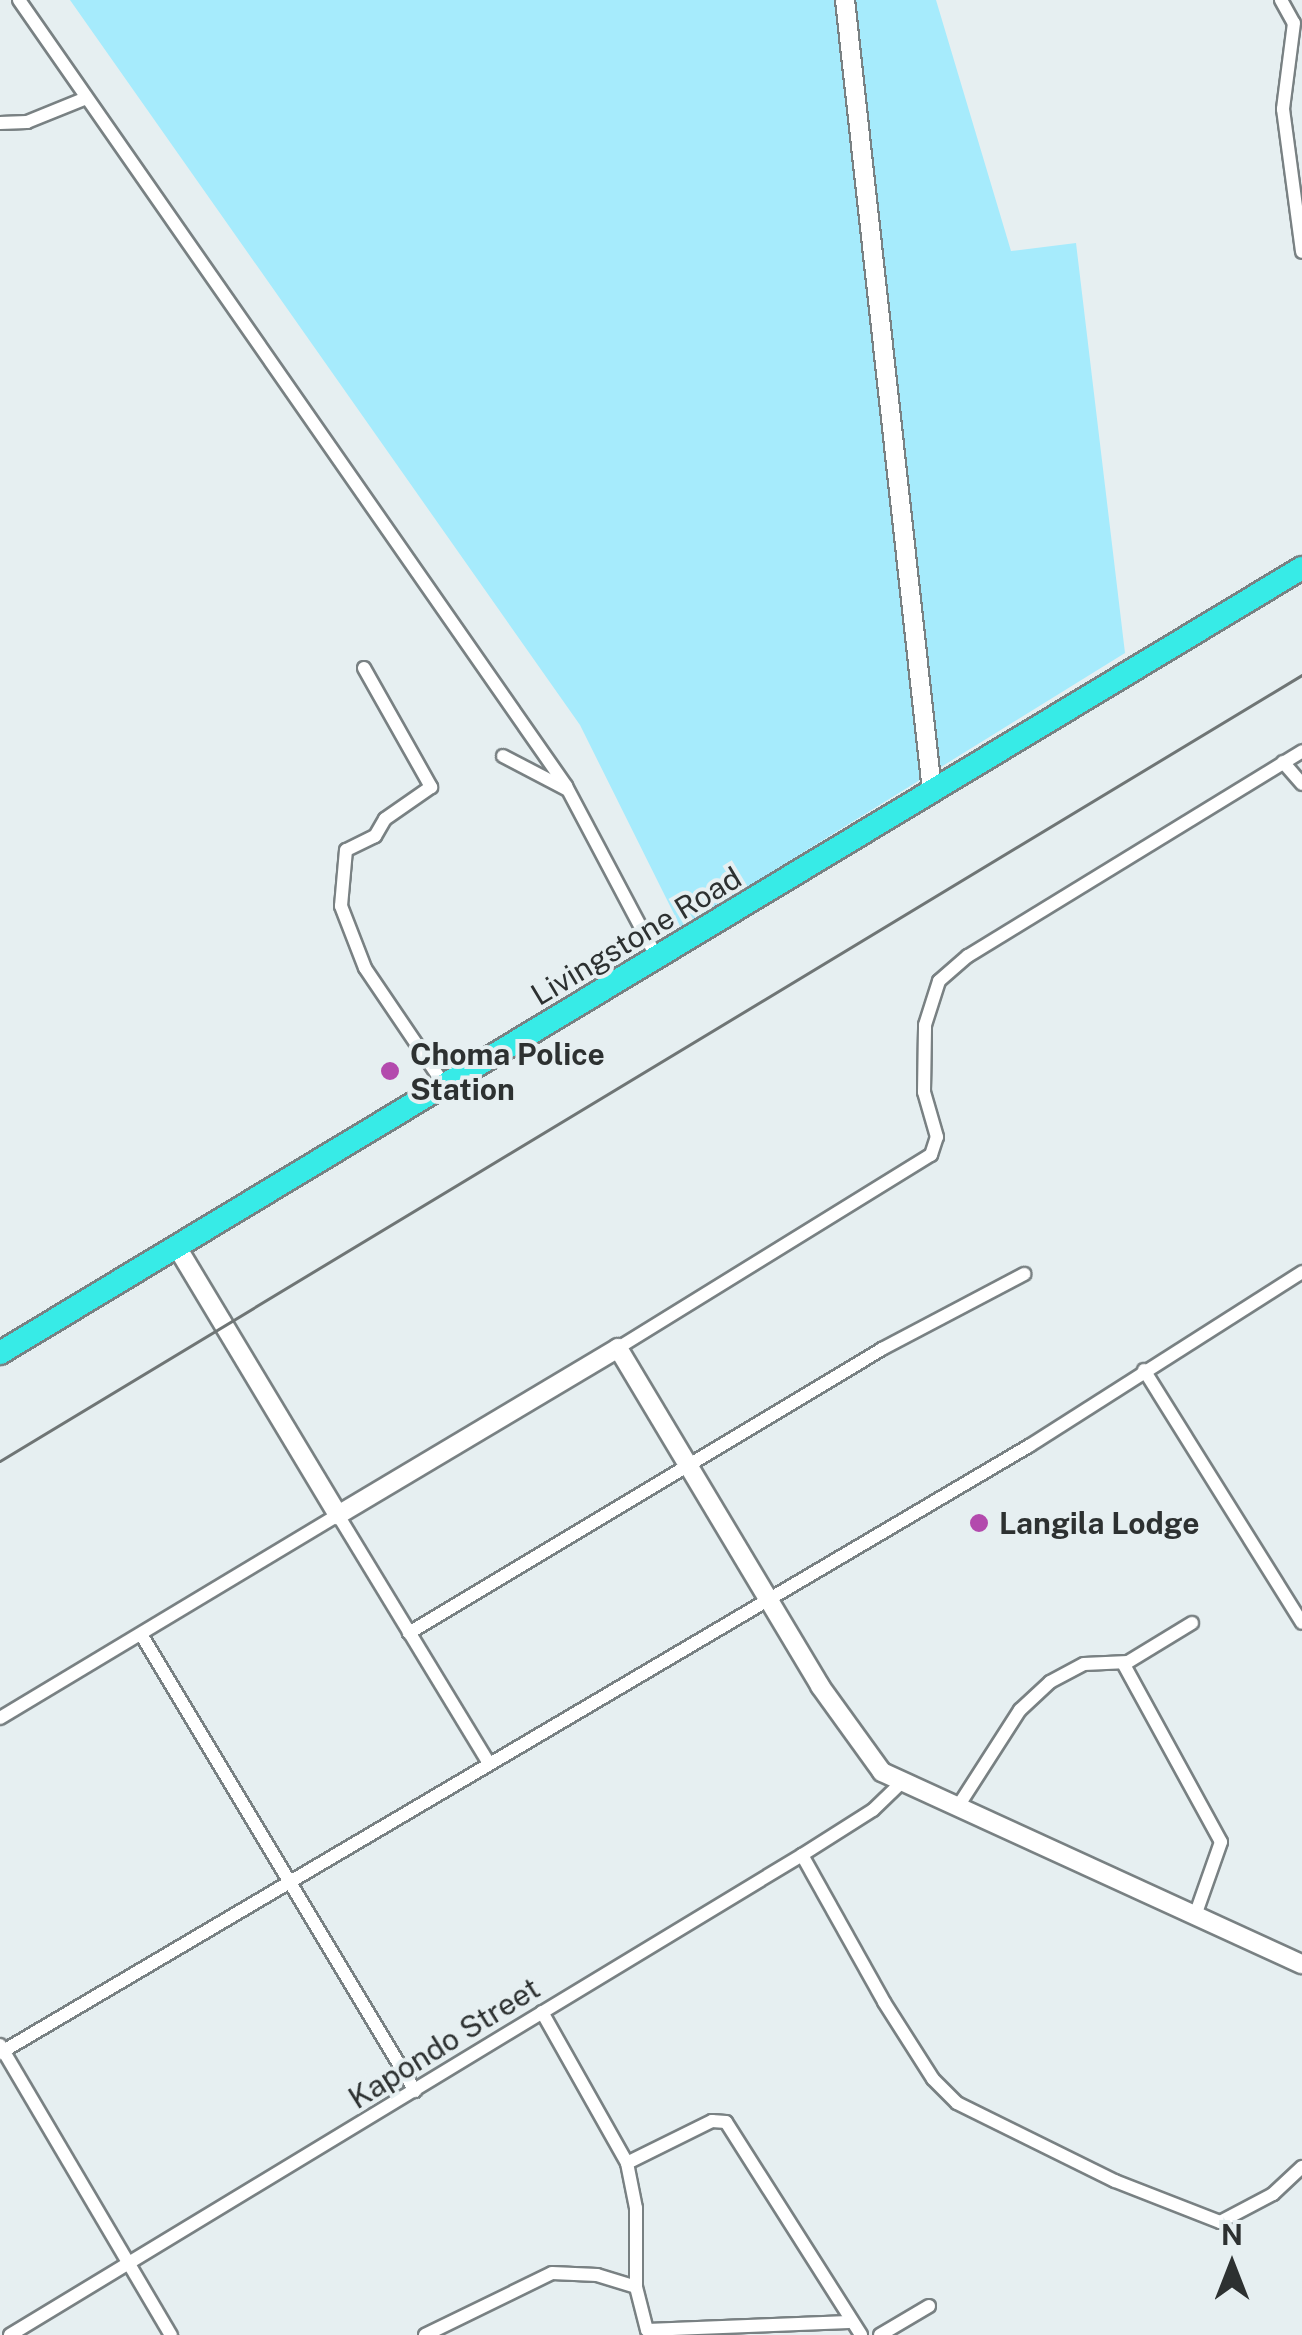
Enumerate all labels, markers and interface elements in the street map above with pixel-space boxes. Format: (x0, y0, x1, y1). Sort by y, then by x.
street label: Livingstone Road (524, 859, 748, 1013)
place label: Choma Police Station (410, 1036, 605, 1106)
marker: Choma Police Station (379, 1060, 401, 1082)
place label: Langila Lodge (999, 1505, 1200, 1541)
marker: Langila Lodge (968, 1512, 990, 1534)
street label: Kapondo Street (342, 1970, 546, 2116)
north arrow (1182, 2215, 1282, 2315)
text: N (1221, 2218, 1243, 2251)

